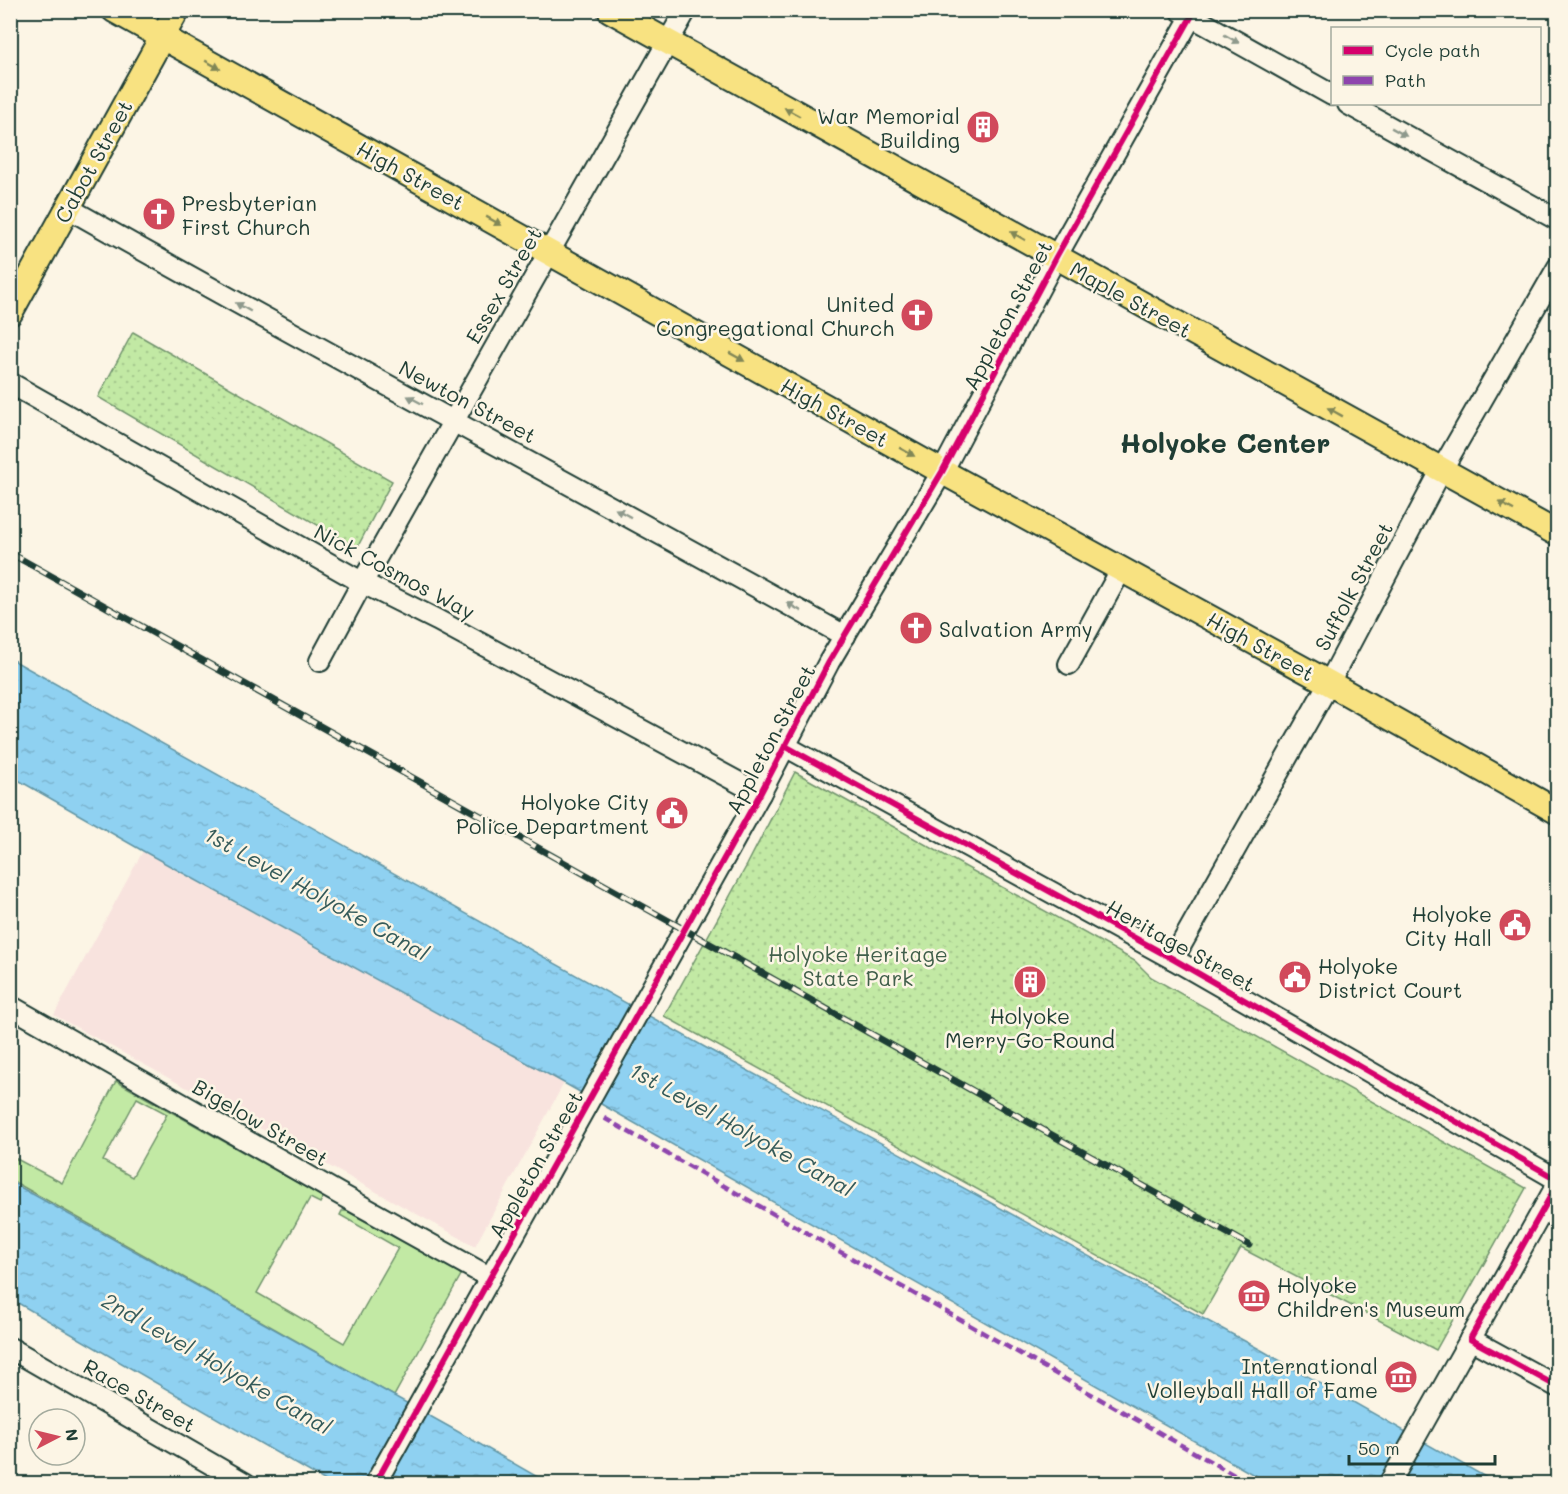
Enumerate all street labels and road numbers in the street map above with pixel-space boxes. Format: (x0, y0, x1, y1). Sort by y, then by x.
street label: Cabot Street (48, 95, 138, 227)
street label: High Street (352, 134, 470, 216)
street label: Essex Street (459, 222, 547, 348)
street label: Appleton Street (956, 236, 1058, 394)
street label: Maple Street (1066, 255, 1196, 343)
street label: Newton Street (395, 353, 541, 449)
street label: High Street (776, 371, 894, 453)
street label: Nick Cosmos Way (310, 517, 480, 625)
street label: Suffolk Street (1308, 517, 1398, 655)
street label: High Street (1202, 605, 1320, 687)
street label: Appleton Street (719, 660, 821, 818)
street label: Heritage Street (1102, 893, 1260, 997)
street label: Bigelow Street (188, 1072, 334, 1172)
street label: Appleton Street (482, 1086, 588, 1242)
street label: Race Street (79, 1352, 201, 1438)

